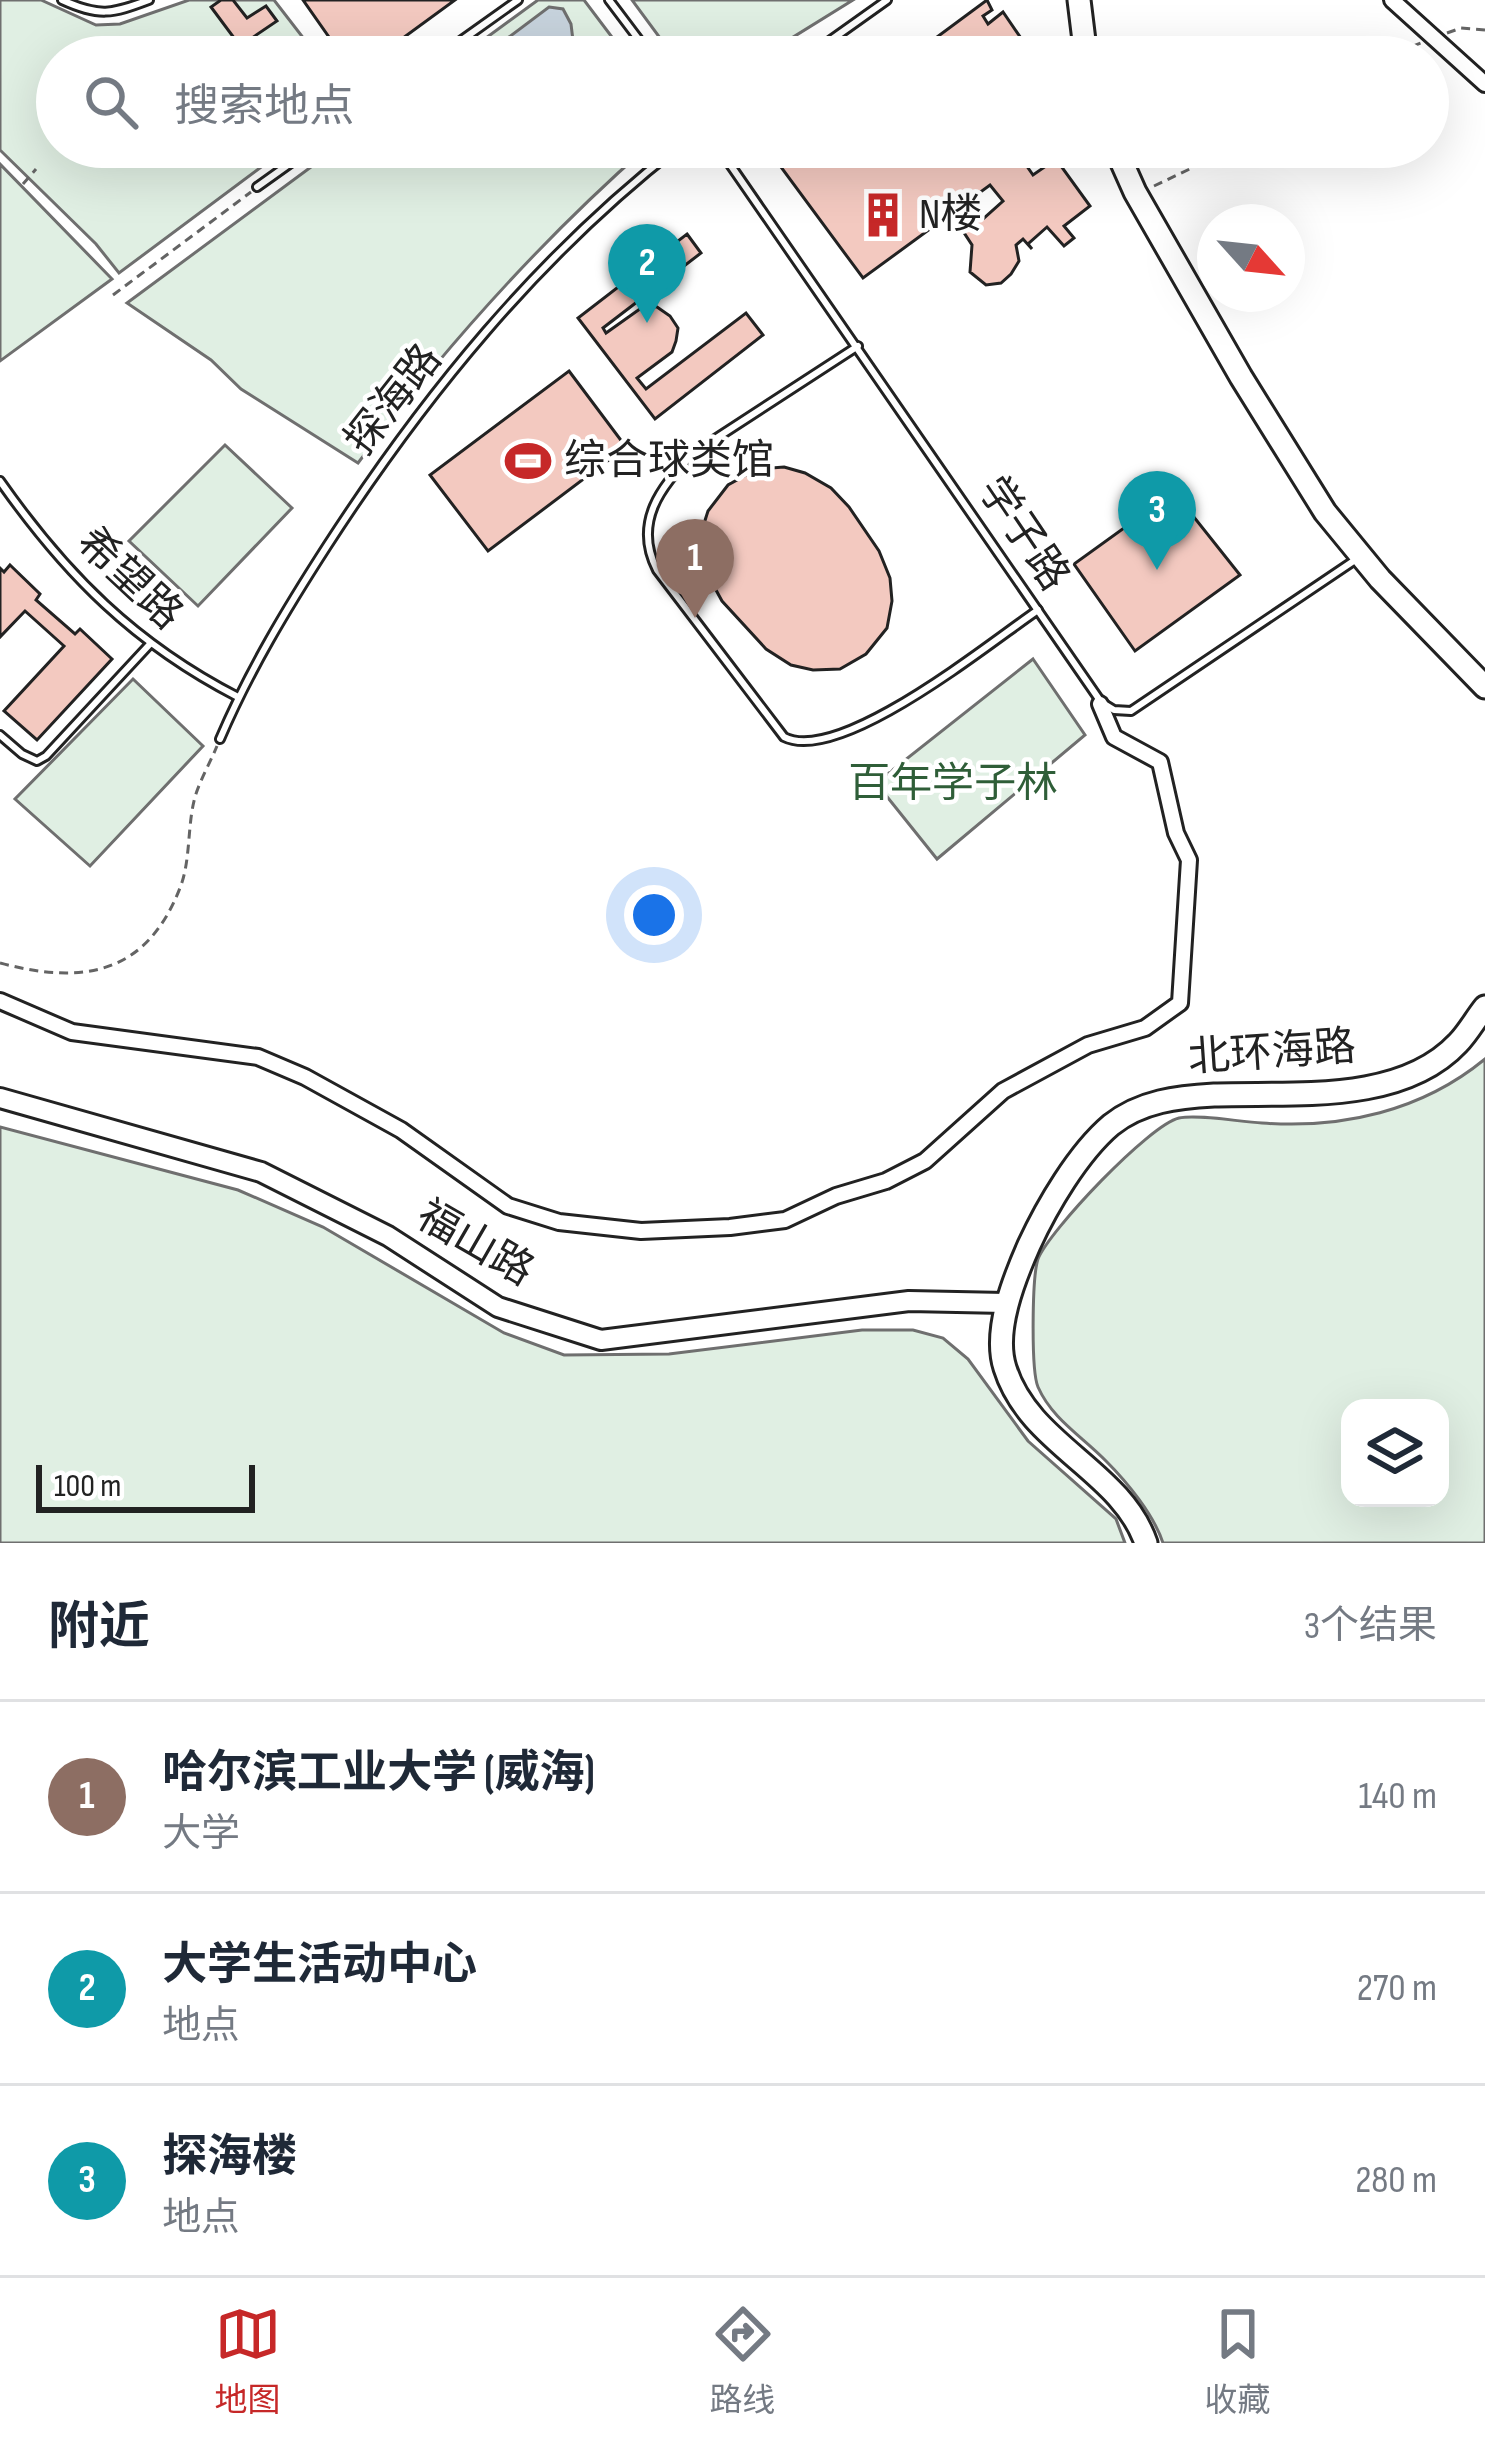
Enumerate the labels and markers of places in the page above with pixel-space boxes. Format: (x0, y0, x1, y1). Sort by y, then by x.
building icon: N楼 (858, 190, 908, 240)
place label: N楼 (919, 190, 982, 241)
pin: 2 (608, 224, 686, 323)
sports icon: 综合球类馆 (503, 436, 553, 486)
place label: 综合球类馆 (564, 436, 774, 487)
pin: 3 (1118, 471, 1196, 570)
pin: 1 (656, 519, 734, 618)

